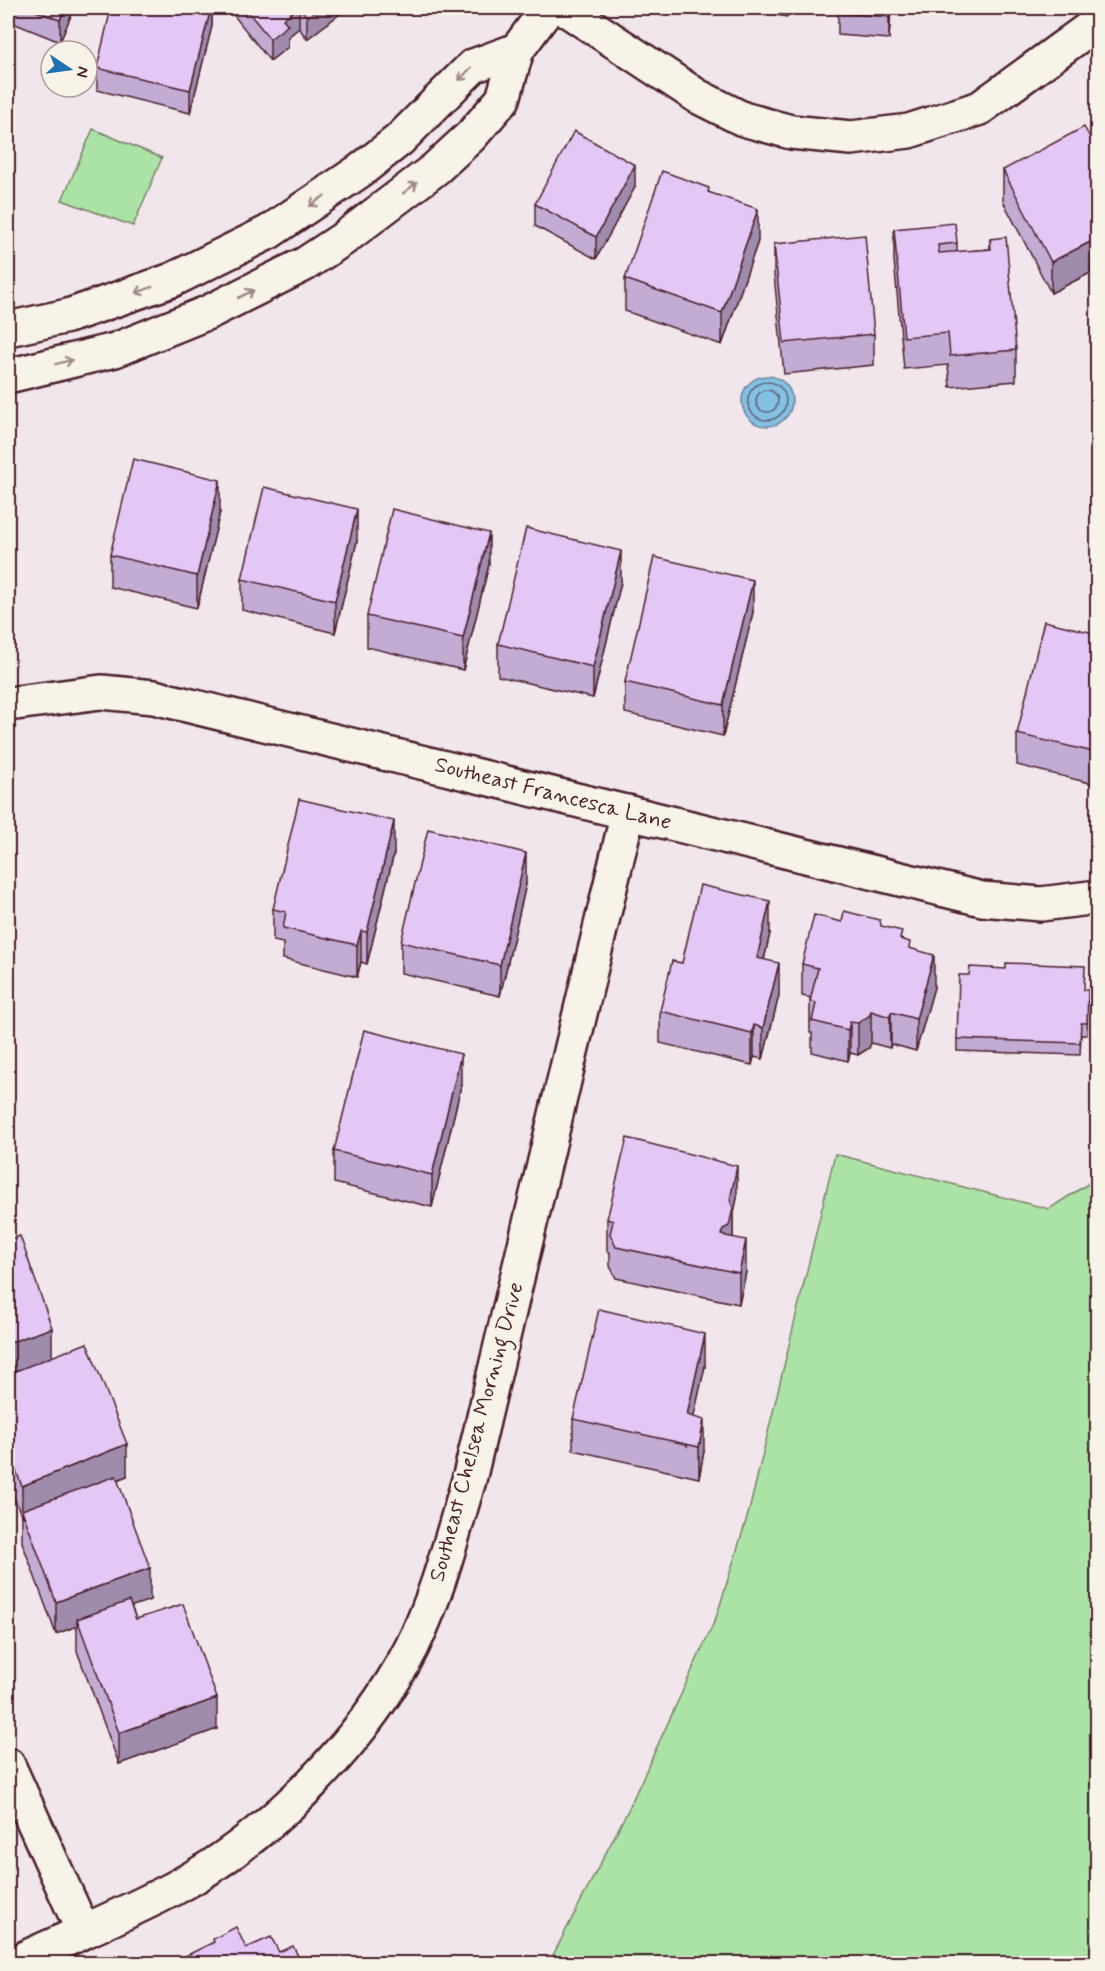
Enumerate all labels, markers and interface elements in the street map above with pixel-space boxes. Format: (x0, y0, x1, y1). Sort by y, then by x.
north arrow (39, 39, 99, 99)
text: N (71, 64, 94, 80)
one-way arrow (457, 67, 472, 82)
one-way arrow (401, 182, 417, 195)
one-way arrow (310, 195, 326, 207)
one-way arrow (136, 285, 154, 296)
one-way arrow (237, 287, 255, 299)
one-way arrow (55, 356, 74, 368)
street label: Southeast Francesca Lane (432, 751, 674, 837)
street label: Southeast Chelsea Morning Drive (424, 1279, 533, 1585)

